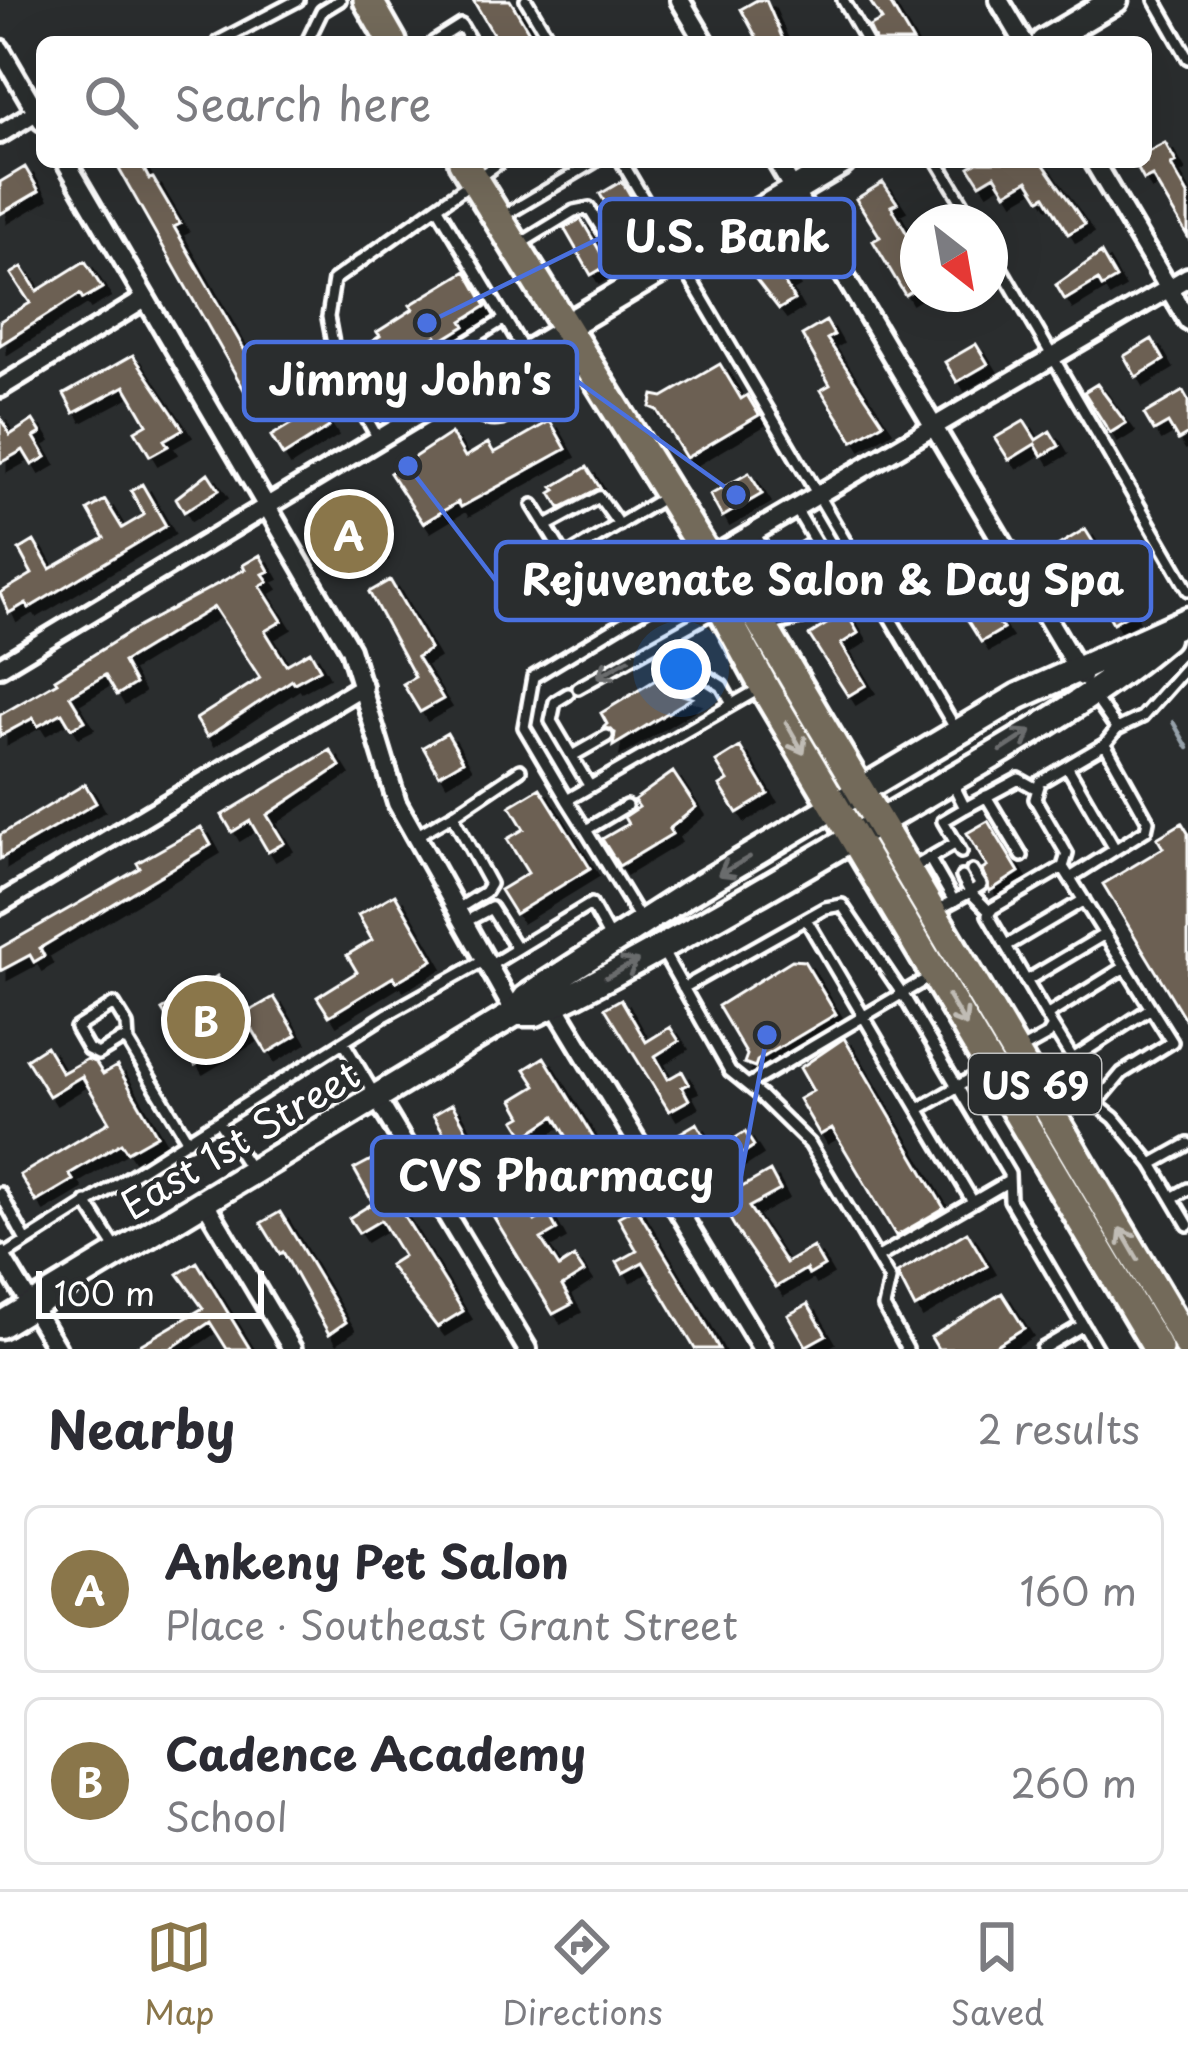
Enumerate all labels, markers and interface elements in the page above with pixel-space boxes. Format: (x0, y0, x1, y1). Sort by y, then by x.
search box (36, 36, 1152, 168)
text: Search here (174, 68, 431, 136)
icon: search (78, 69, 144, 135)
callout: U.S. Bank (600, 199, 854, 277)
text: U.S. Bank (624, 203, 830, 266)
north arrow (900, 204, 1008, 312)
callout: Jimmy John's (244, 342, 577, 420)
text: Jimmy John's (268, 346, 552, 409)
pin: A (310, 489, 388, 579)
callout: Rejuvenate Salon & Day Spa (496, 542, 1151, 620)
text: Rejuvenate Salon & Day Spa (522, 546, 1125, 609)
your location (651, 639, 711, 699)
one-way arrow (596, 656, 631, 680)
one-way arrow (783, 720, 807, 755)
one-way arrow (999, 729, 1033, 753)
one-way arrow (718, 854, 752, 878)
one-way arrow (604, 957, 639, 980)
pin: B (167, 975, 245, 1065)
one-way arrow (945, 993, 969, 1027)
street label: East 1st Street (108, 1043, 370, 1233)
road number: US 69 (969, 1054, 1101, 1114)
callout: CVS Pharmacy (372, 1137, 741, 1215)
text: CVS Pharmacy (398, 1142, 714, 1205)
one-way arrow (1116, 1227, 1140, 1262)
scale bar (36, 1265, 264, 1318)
text: 100 m (54, 1267, 155, 1317)
text: Nearby (48, 1389, 235, 1466)
text: 2 results (978, 1398, 1140, 1457)
text: Ankeny Pet Salon (165, 1526, 569, 1594)
text: A (75, 1560, 105, 1619)
text: 160 m (1020, 1560, 1137, 1619)
text: Place · Southeast Grant Street (165, 1594, 738, 1653)
text: Cadence Academy (165, 1718, 586, 1786)
text: B (77, 1752, 103, 1811)
text: 260 m (1010, 1752, 1137, 1811)
text: School (165, 1786, 288, 1845)
tab: Map (144, 1914, 214, 2036)
tab: Directions (502, 1914, 663, 2036)
tab: Saved (950, 1914, 1044, 2036)

